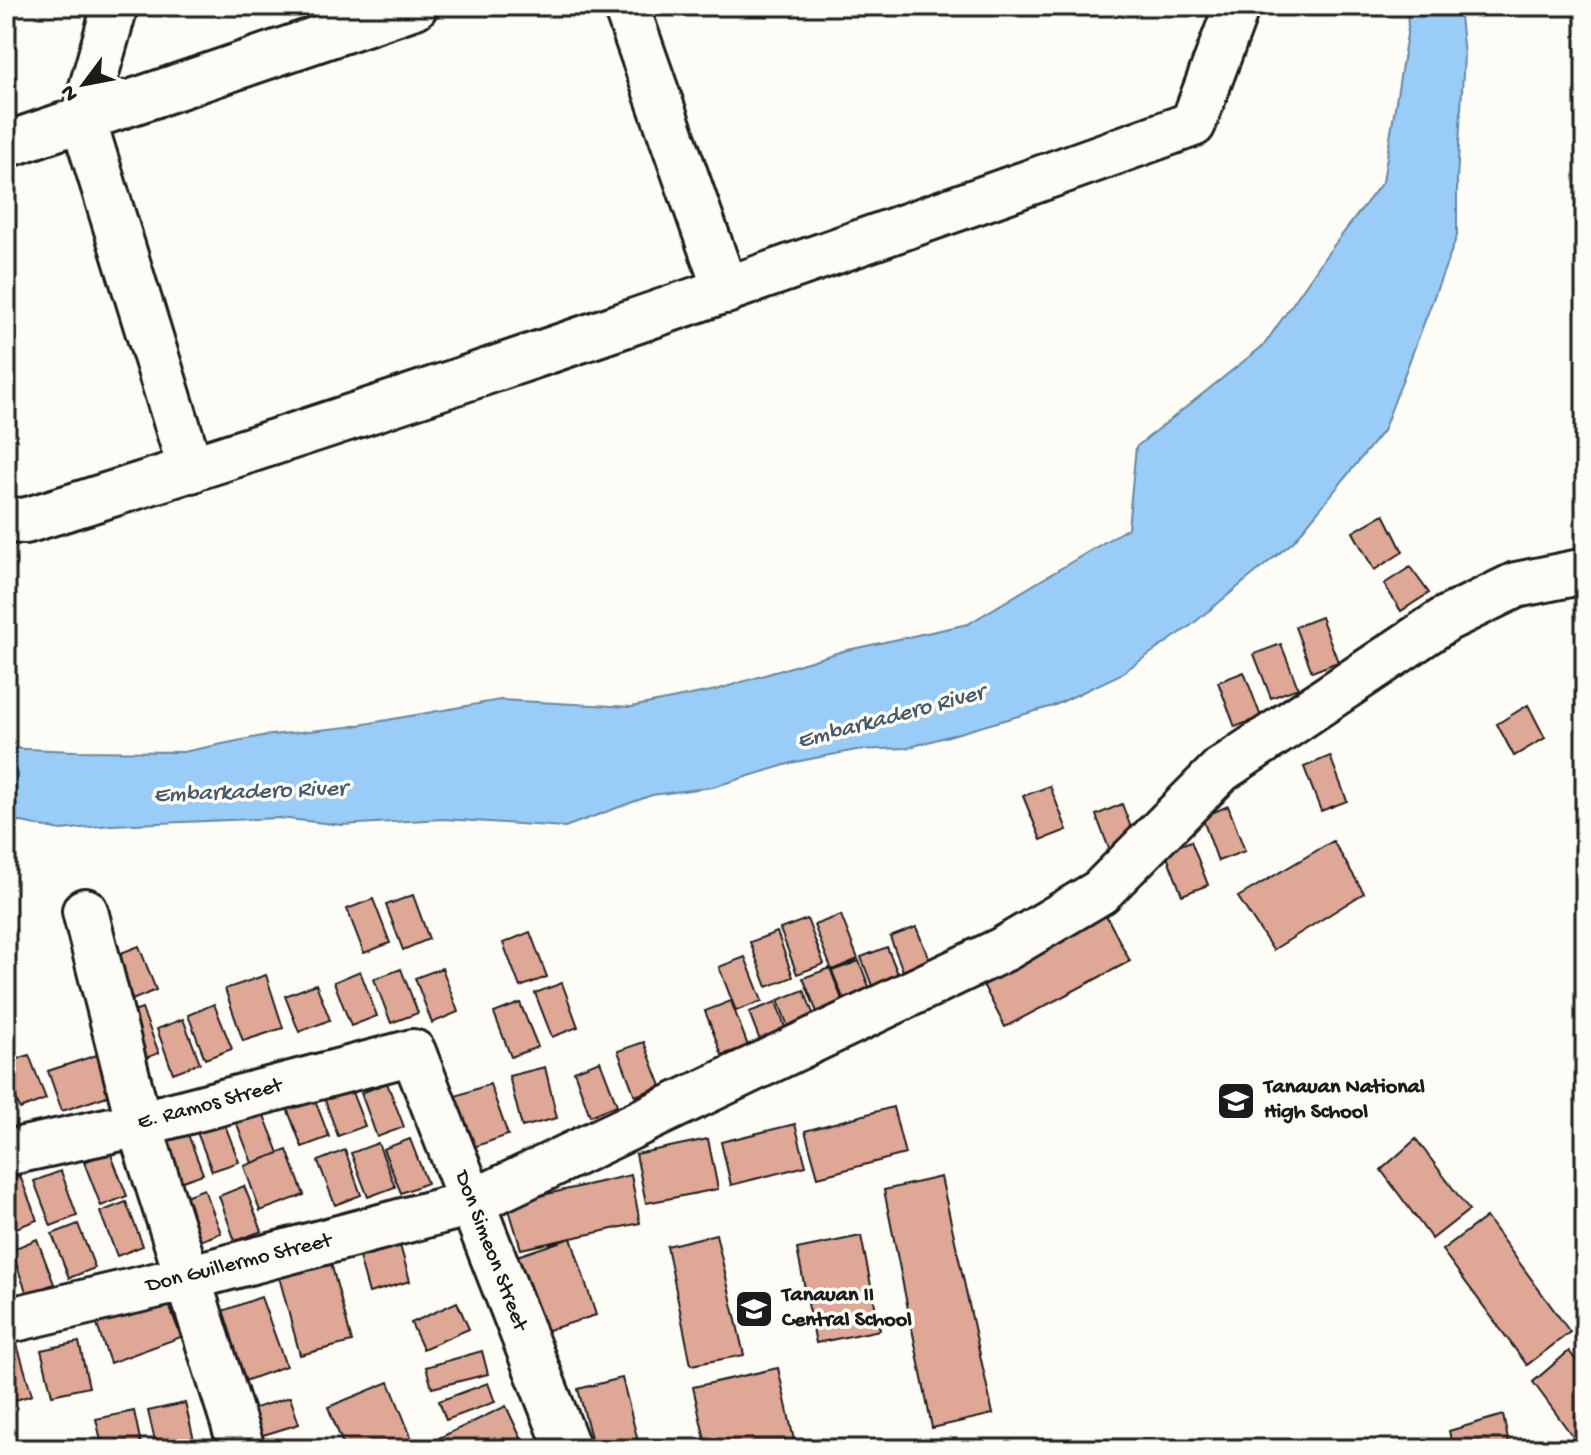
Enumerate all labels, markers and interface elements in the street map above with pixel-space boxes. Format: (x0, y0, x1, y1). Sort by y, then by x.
north arrow (44, 44, 124, 124)
text: N (56, 79, 85, 105)
water label: Embarkadero River (794, 678, 992, 757)
water label: Embarkadero River (153, 775, 351, 811)
street label: E. Ramos Street (135, 1073, 287, 1137)
place label: Tanauan National High School (1262, 1075, 1425, 1126)
school or university icon: Tanauan National High School (1215, 1080, 1257, 1122)
street label: Don Simeon Street (447, 1166, 533, 1336)
street label: Don Guillermo Street (142, 1228, 336, 1300)
place label: Tanauan II Central School (780, 1283, 912, 1334)
school or university icon: Tanauan II Central School (733, 1288, 775, 1330)

